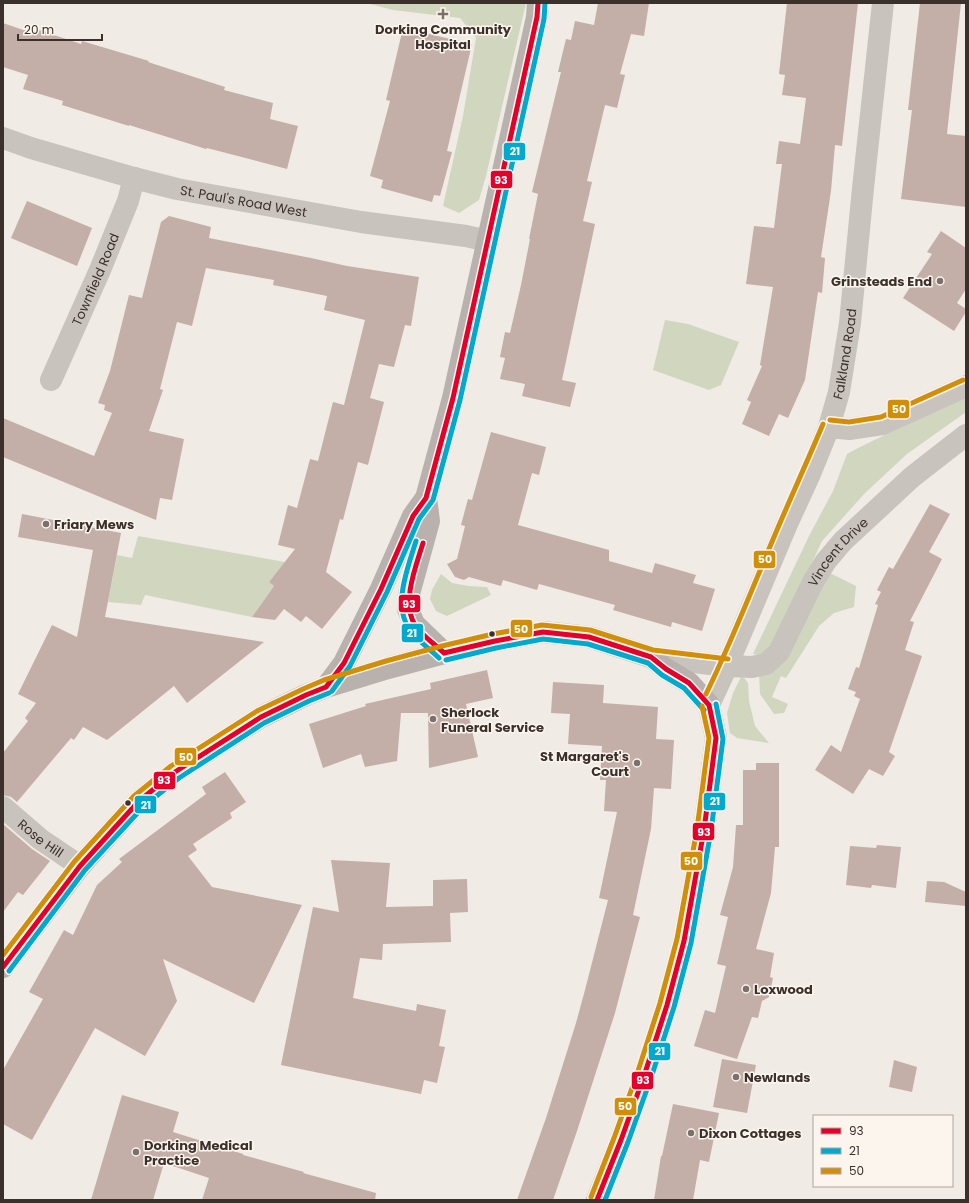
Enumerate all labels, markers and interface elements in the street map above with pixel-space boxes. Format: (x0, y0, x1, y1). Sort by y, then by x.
marker: Dorking Community Hospital (437, 8, 449, 20)
scale bar (18, 16, 102, 42)
place label: Dorking Community Hospital (375, 20, 512, 54)
text: 20 m (24, 21, 54, 38)
line badge: 21 (503, 142, 526, 161)
text: 21 (510, 143, 520, 159)
line badge: 93 (490, 170, 513, 189)
text: 93 (494, 172, 508, 188)
street label: St. Paul's Road West (179, 180, 309, 222)
street label: Townfield Road (67, 230, 124, 329)
place label: Grinsteads End (831, 272, 932, 291)
marker: Grinsteads End (935, 276, 945, 286)
street label: Falkland Road (828, 308, 861, 402)
line badge: 50 (887, 399, 910, 419)
text: 50 (892, 401, 906, 417)
street label: Vincent Drive (803, 513, 872, 590)
place label: Friary Mews (54, 515, 134, 534)
marker: Friary Mews (41, 519, 51, 529)
line badge: 50 (753, 550, 776, 569)
text: 50 (758, 551, 772, 567)
line badge: 93 (398, 594, 421, 613)
text: 93 (402, 596, 416, 612)
line badge: 50 (510, 619, 533, 638)
text: 50 (514, 621, 528, 637)
line badge: 21 (401, 623, 424, 643)
text: 21 (407, 625, 417, 641)
unlabelled marker (487, 629, 497, 639)
place label: Sherlock Funeral Service (441, 703, 544, 737)
marker: Sherlock Funeral Service (428, 714, 438, 724)
line badge: 50 (174, 747, 197, 766)
place label: St Margaret's Court (540, 747, 629, 781)
text: 50 (179, 749, 193, 765)
marker: St Margaret's Court (632, 758, 642, 768)
line badge: 93 (153, 771, 176, 790)
text: 93 (157, 772, 171, 788)
line badge: 21 (703, 792, 726, 811)
text: 21 (710, 793, 720, 809)
line badge: 21 (134, 795, 157, 814)
text: 21 (141, 797, 151, 813)
unlabelled marker (123, 798, 133, 808)
street label: Rose Hill (14, 814, 67, 862)
line badge: 93 (692, 822, 715, 841)
text: 93 (697, 824, 711, 840)
line badge: 50 (680, 851, 703, 871)
text: 50 (684, 853, 698, 869)
place label: Loxwood (754, 980, 813, 999)
marker: Loxwood (741, 984, 751, 994)
line badge: 21 (648, 1042, 671, 1061)
text: 21 (655, 1043, 665, 1059)
place label: Newlands (744, 1068, 811, 1087)
line badge: 93 (631, 1071, 654, 1090)
text: 93 (636, 1072, 650, 1088)
marker: Newlands (731, 1072, 741, 1082)
line badge: 50 (614, 1097, 637, 1116)
text: 50 (618, 1098, 632, 1114)
legend (813, 1115, 953, 1187)
text: 93 (849, 1122, 864, 1139)
place label: Dixon Cottages (699, 1124, 801, 1143)
marker: Dixon Cottages (686, 1128, 696, 1138)
place label: Dorking Medical Practice (144, 1136, 253, 1170)
text: 21 (849, 1142, 860, 1159)
marker: Dorking Medical Practice (131, 1147, 141, 1157)
text: 50 (849, 1162, 864, 1179)

